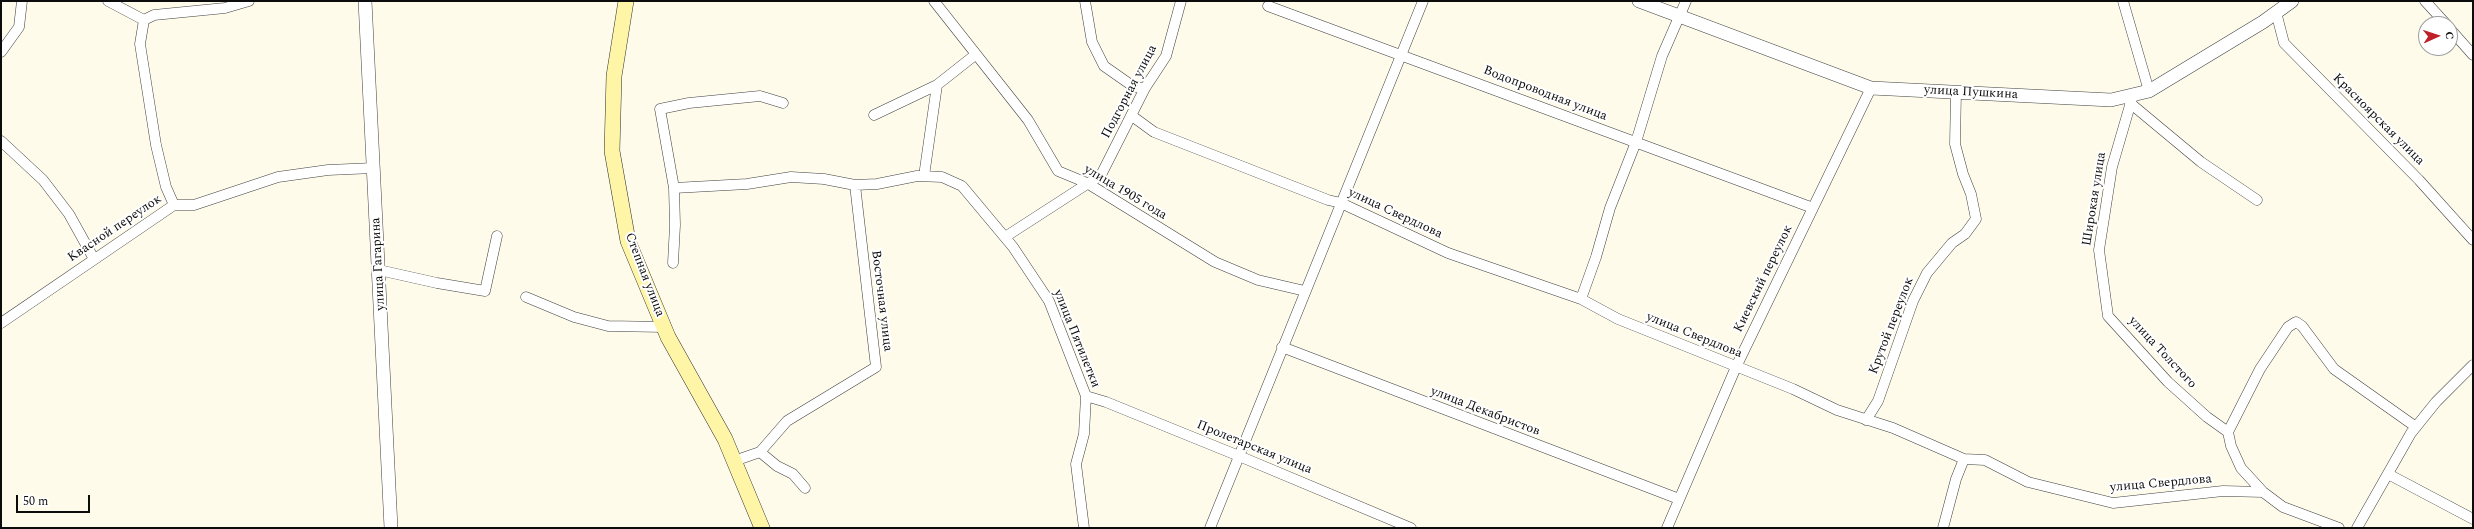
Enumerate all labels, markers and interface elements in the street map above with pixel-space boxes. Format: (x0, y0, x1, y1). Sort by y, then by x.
north arrow (2418, 16, 2458, 56)
text: С (2441, 31, 2458, 40)
street label: Подгорная улица (1099, 43, 1161, 141)
street label: Водопроводная улица (1481, 63, 1609, 125)
street label: Красноярская улица (2329, 71, 2427, 169)
street label: улица Пушкина (1924, 83, 2018, 103)
street label: Широкая улица (2080, 151, 2110, 247)
street label: улица 1905 года (1081, 162, 1169, 224)
street label: улица Свердлова (1345, 185, 1445, 243)
street label: Квасной переулок (65, 192, 165, 266)
street label: улица Гагарина (369, 217, 389, 311)
street label: Киевский переулок (1731, 223, 1797, 335)
street label: Степная улица (621, 231, 667, 319)
street label: Восточная улица (867, 250, 895, 352)
street label: Крутой переулок (1866, 275, 1918, 377)
street label: улица Пятилетки (1049, 288, 1103, 390)
street label: улица Свердлова (1644, 310, 1744, 362)
street label: улица Толстого (2125, 314, 2199, 392)
street label: улица Декабристов (1428, 384, 1542, 440)
street label: Пролетарская улица (1194, 418, 1314, 478)
street label: улица Свердлова (2109, 472, 2213, 496)
scale bar (18, 487, 92, 513)
text: 50 m (23, 492, 48, 511)

